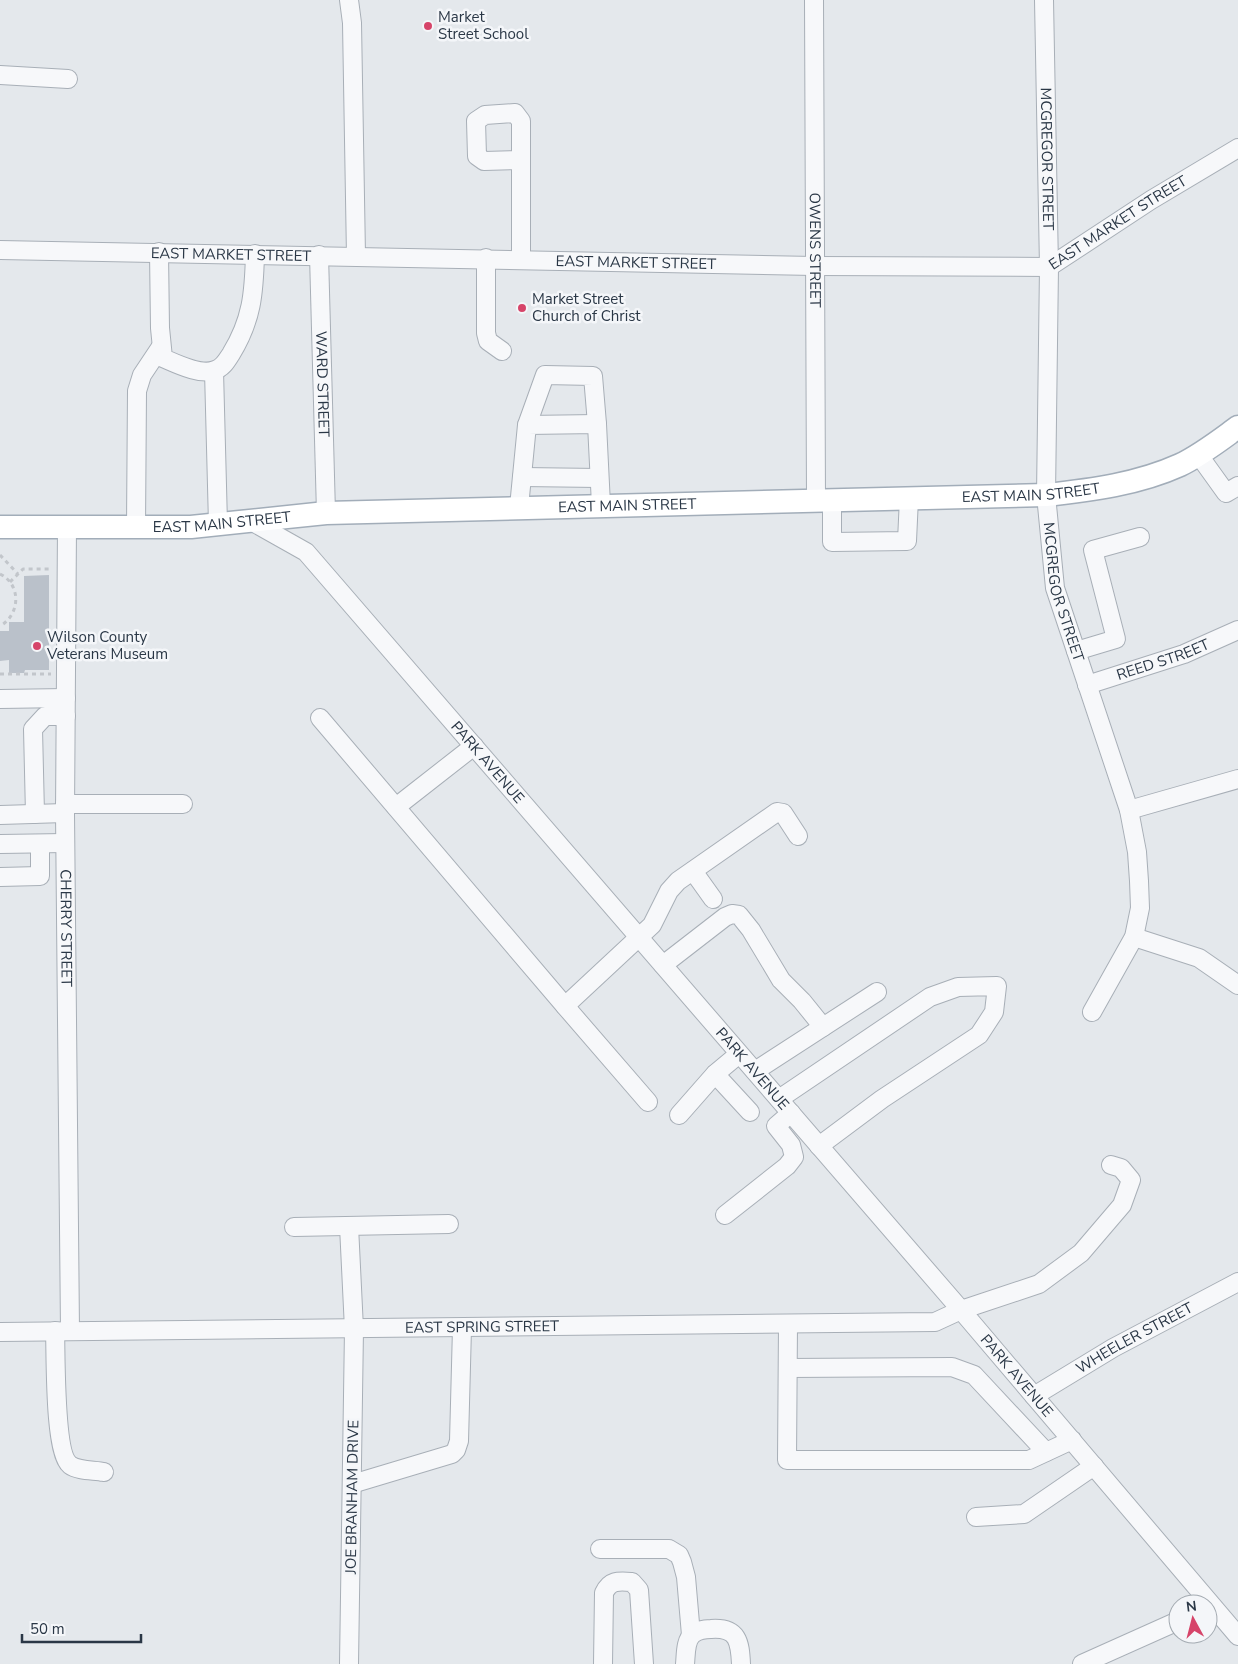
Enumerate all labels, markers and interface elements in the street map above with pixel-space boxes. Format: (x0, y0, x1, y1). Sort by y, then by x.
place label: Market Street School (438, 7, 529, 44)
marker: Market Street School (422, 20, 434, 32)
street label: MCGREGOR STREET (1036, 87, 1058, 231)
street label: EAST MARKET STREET (1045, 171, 1190, 274)
street label: OWENS STREET (805, 192, 825, 308)
street label: EAST MARKET STREET (151, 243, 311, 266)
street label: EAST MARKET STREET (556, 251, 716, 274)
place label: Market Street Church of Christ (532, 289, 641, 326)
marker: Market Street Church of Christ (516, 302, 528, 314)
street label: WARD STREET (311, 331, 334, 437)
street label: EAST MAIN STREET (962, 478, 1101, 507)
street label: EAST MAIN STREET (558, 494, 697, 517)
street label: EAST MAIN STREET (153, 507, 292, 537)
street label: MCGREGOR STREET (1039, 521, 1089, 664)
place label: Wilson County Veterans Museum (46, 627, 168, 664)
street label: REED STREET (1114, 634, 1212, 685)
marker: Wilson County Veterans Museum (31, 640, 43, 652)
street label: PARK AVENUE (447, 717, 529, 808)
street label: CHERRY STREET (56, 869, 77, 987)
street label: PARK AVENUE (711, 1023, 794, 1114)
street label: WHEELER STREET (1072, 1298, 1196, 1378)
street label: EAST SPRING STREET (405, 1316, 559, 1338)
street label: PARK AVENUE (976, 1330, 1058, 1421)
street label: JOE BRANHAM DRIVE (341, 1420, 363, 1575)
north arrow (1168, 1594, 1218, 1644)
text: N (1185, 1597, 1198, 1617)
scale bar (22, 1612, 141, 1644)
text: 50 m (30, 1619, 65, 1639)

